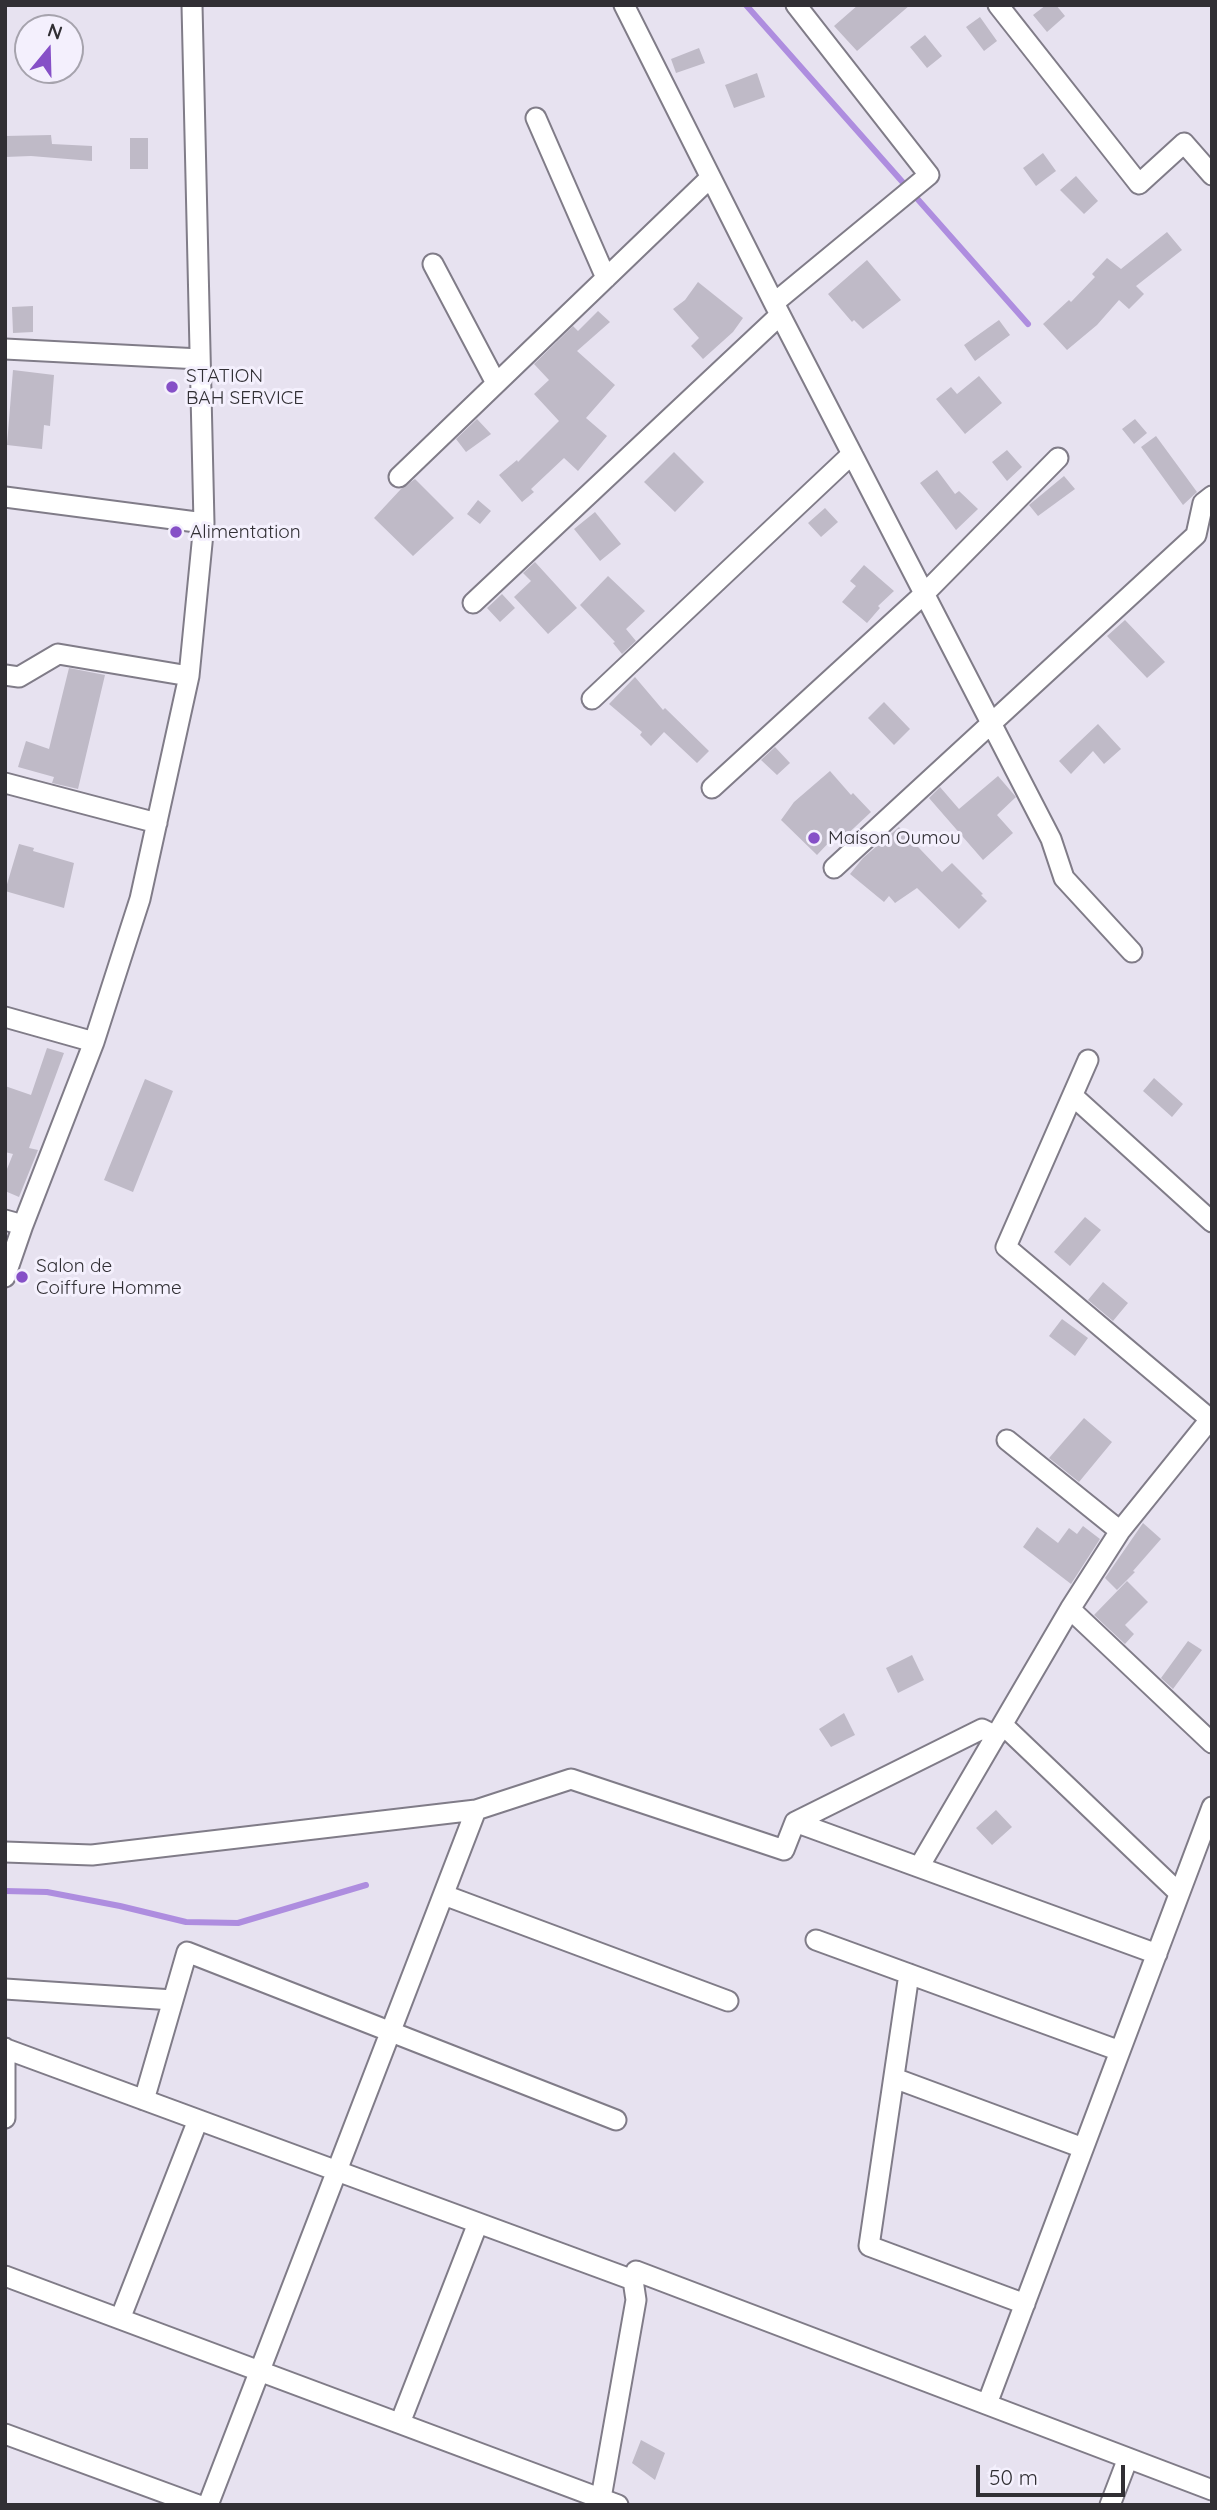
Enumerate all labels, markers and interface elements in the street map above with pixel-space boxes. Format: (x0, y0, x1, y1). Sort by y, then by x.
north arrow (14, 14, 84, 84)
text: N (45, 17, 66, 45)
place label: STATION BAH SERVICE (186, 365, 304, 409)
marker: STATION BAH SERVICE (164, 379, 180, 395)
place label: Alimentation (190, 521, 301, 543)
marker: Alimentation (168, 524, 184, 540)
place label: Maison Oumou (828, 827, 961, 849)
marker: Maison Oumou (806, 830, 822, 846)
place label: Salon de Coiffure Homme (36, 1255, 182, 1299)
marker: Salon de Coiffure Homme (14, 1269, 30, 1285)
scale bar (979, 2450, 1128, 2494)
text: 50 m (989, 2464, 1038, 2490)

